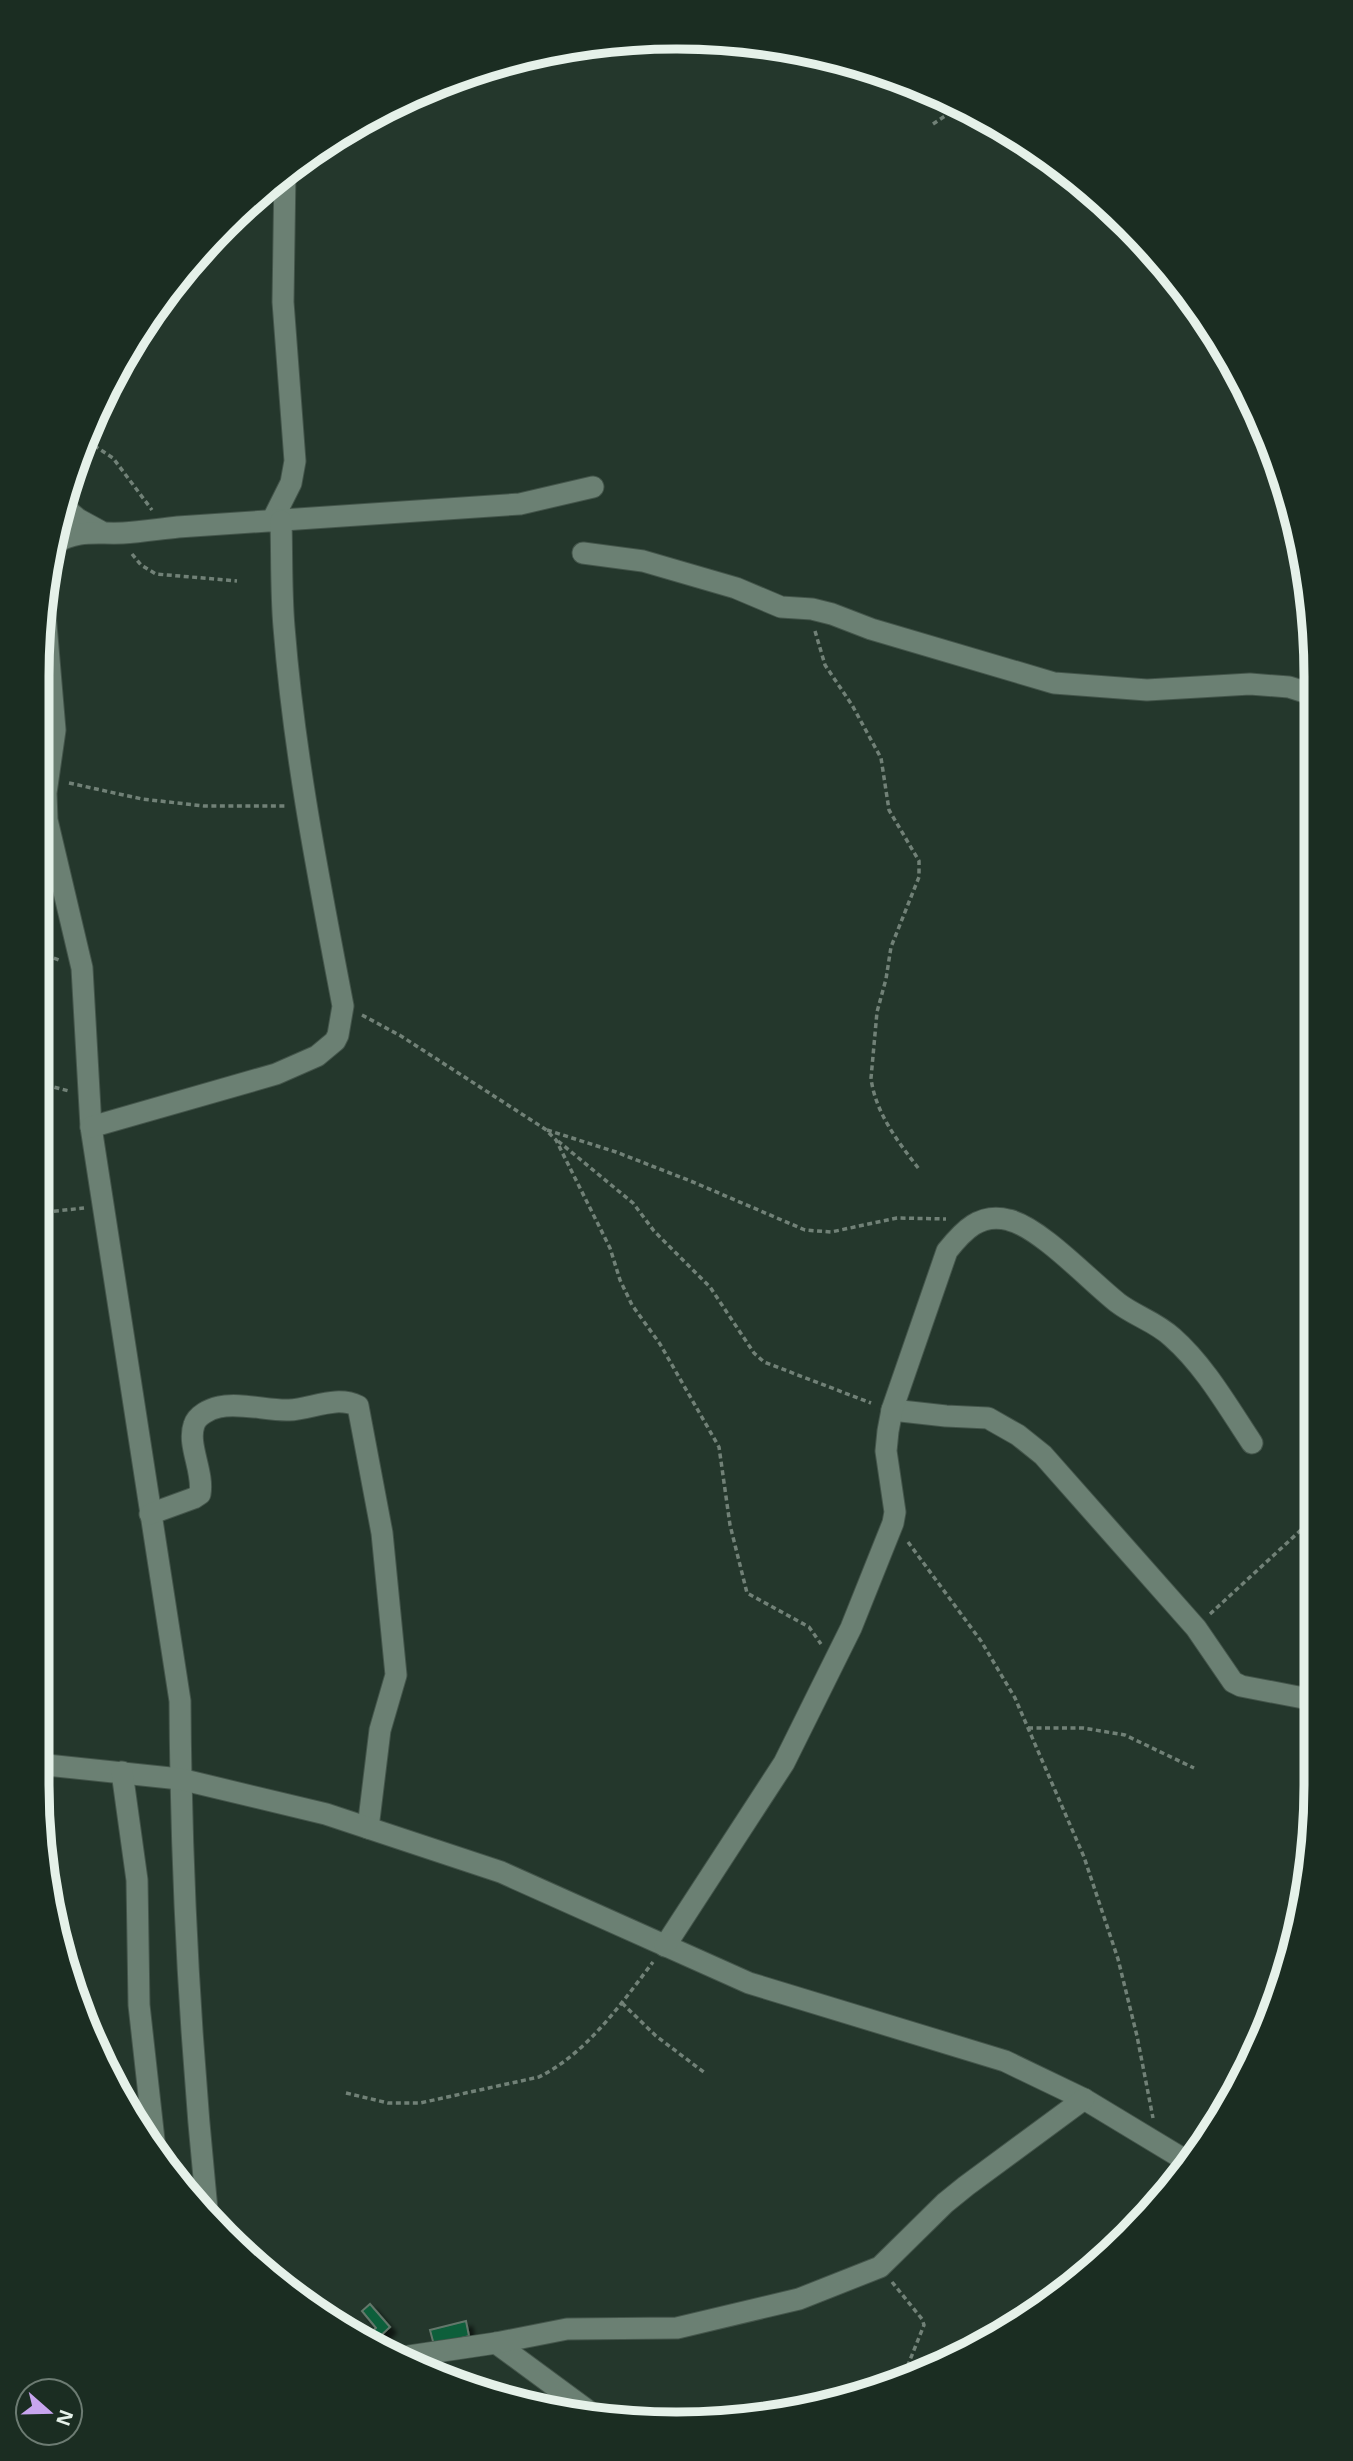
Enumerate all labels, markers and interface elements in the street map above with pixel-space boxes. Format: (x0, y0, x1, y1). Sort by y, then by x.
north arrow (14, 2377, 84, 2447)
text: N (50, 2406, 80, 2430)

